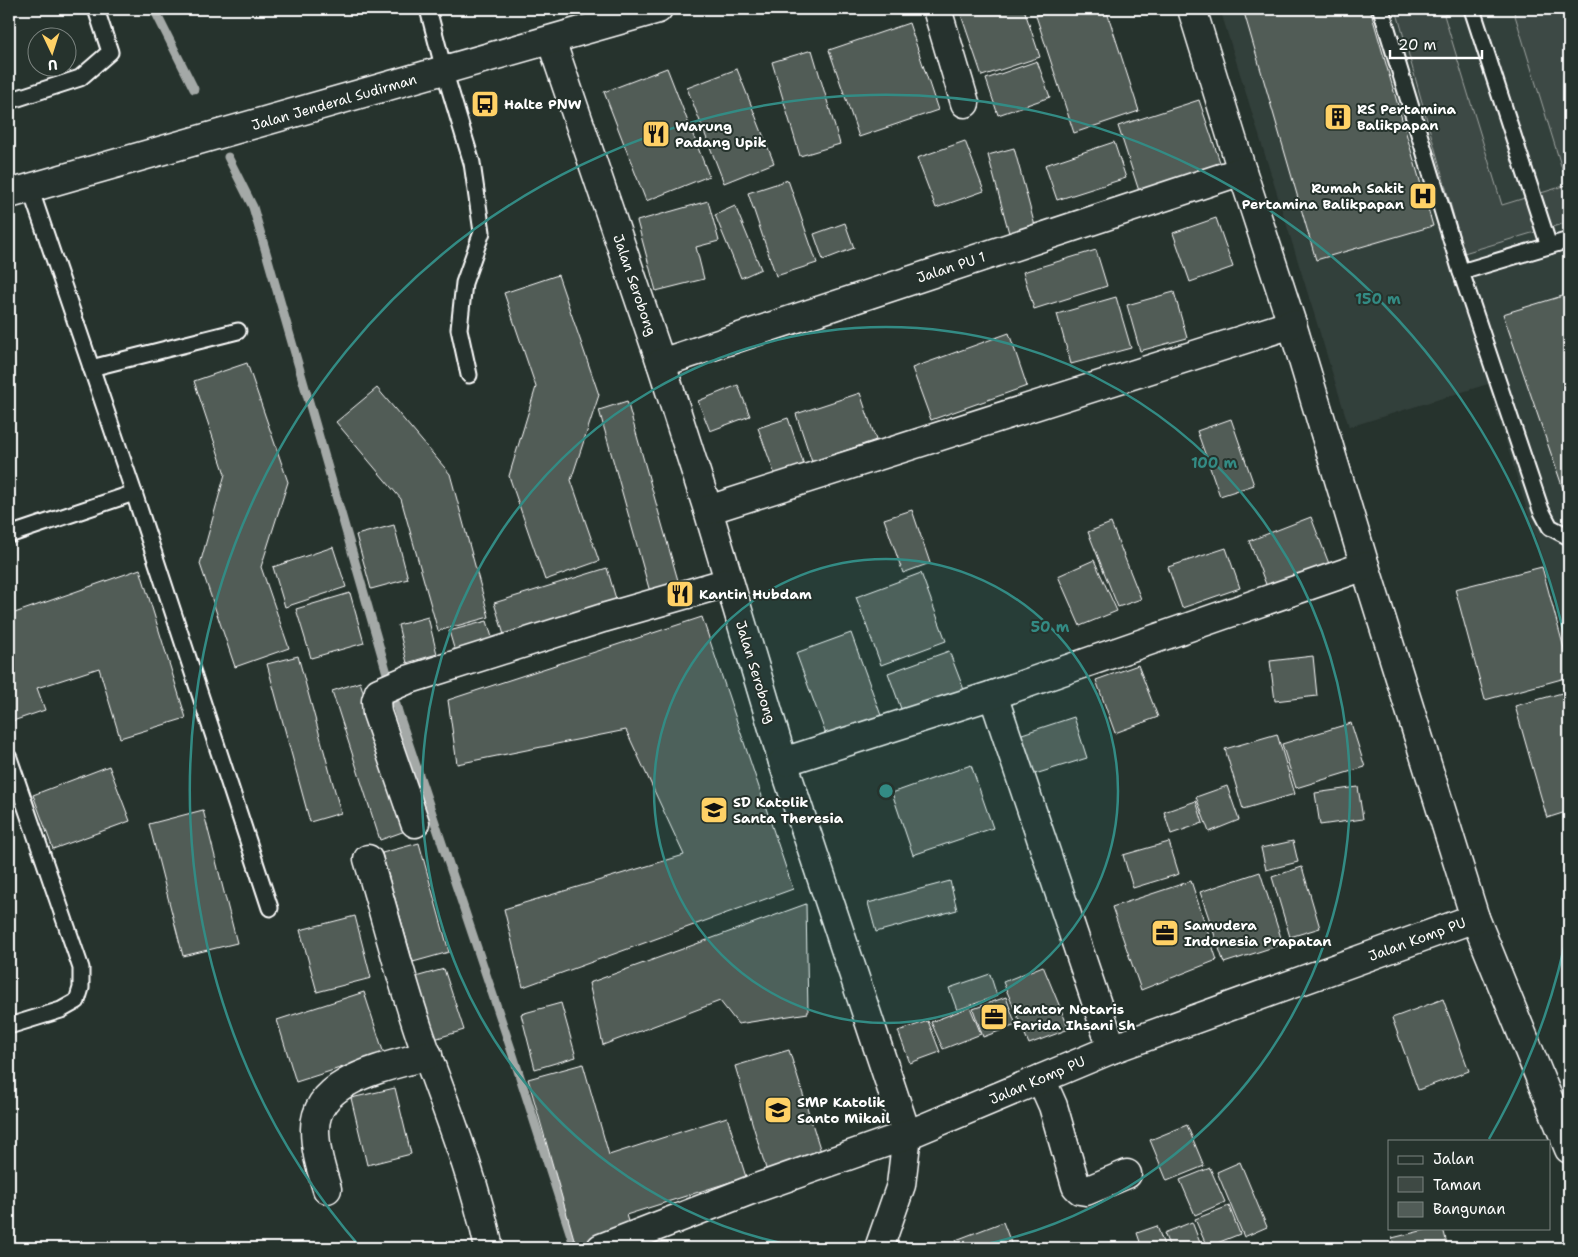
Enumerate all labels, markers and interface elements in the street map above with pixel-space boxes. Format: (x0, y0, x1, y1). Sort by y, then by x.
north arrow (28, 28, 78, 78)
scale bar (1390, 28, 1483, 60)
text: 20 m (1398, 35, 1437, 55)
text: U (48, 56, 58, 74)
street label: Jalan Jenderal Sudirman (249, 70, 419, 134)
bus stop icon: Halte PNW (470, 89, 500, 119)
place label: Halte PNW (504, 95, 582, 113)
place label: RS Pertamina Balikpapan (1357, 100, 1457, 134)
building icon: RS Pertamina Balikpapan (1323, 102, 1353, 132)
place label: Warung Padang Upik (675, 117, 767, 151)
restaurant icon: Warung Padang Upik (641, 119, 671, 149)
place label: Rumah Sakit Pertamina Balikpapan (1242, 179, 1404, 213)
hospital icon: Rumah Sakit Pertamina Balikpapan (1408, 181, 1438, 211)
street label: Jalan Serobong (609, 232, 661, 338)
street label: Jalan PU 1 (914, 247, 988, 287)
text: 150 m (1355, 289, 1401, 309)
text: 100 m (1191, 453, 1237, 473)
restaurant icon: Kantin Hubdam (665, 579, 695, 609)
place label: Kantin Hubdam (699, 585, 812, 603)
text: 50 m (1031, 617, 1070, 637)
street label: Jalan Serobong (732, 618, 780, 726)
centre of rings (877, 782, 895, 800)
place label: SD Katolik Santa Theresia (733, 793, 844, 827)
school or university icon: SD Katolik Santa Theresia (699, 795, 729, 825)
street label: Jalan Komp PU (1366, 913, 1468, 965)
place label: Samudera Indonesia Prapatan (1184, 916, 1332, 950)
office icon: Samudera Indonesia Prapatan (1150, 918, 1180, 948)
place label: Kantor Notaris Farida Ihsani Sh (1013, 1000, 1136, 1034)
office icon: Kantor Notaris Farida Ihsani Sh (979, 1002, 1009, 1032)
street label: Jalan Komp PU (986, 1052, 1088, 1108)
place label: SMP Katolik Santo Mikail (797, 1093, 890, 1127)
school or university icon: SMP Katolik Santo Mikail (763, 1095, 793, 1125)
legend (1388, 1140, 1550, 1230)
text: Jalan (1433, 1149, 1474, 1169)
text: Taman (1433, 1175, 1481, 1195)
text: Bangunan (1433, 1199, 1505, 1219)

